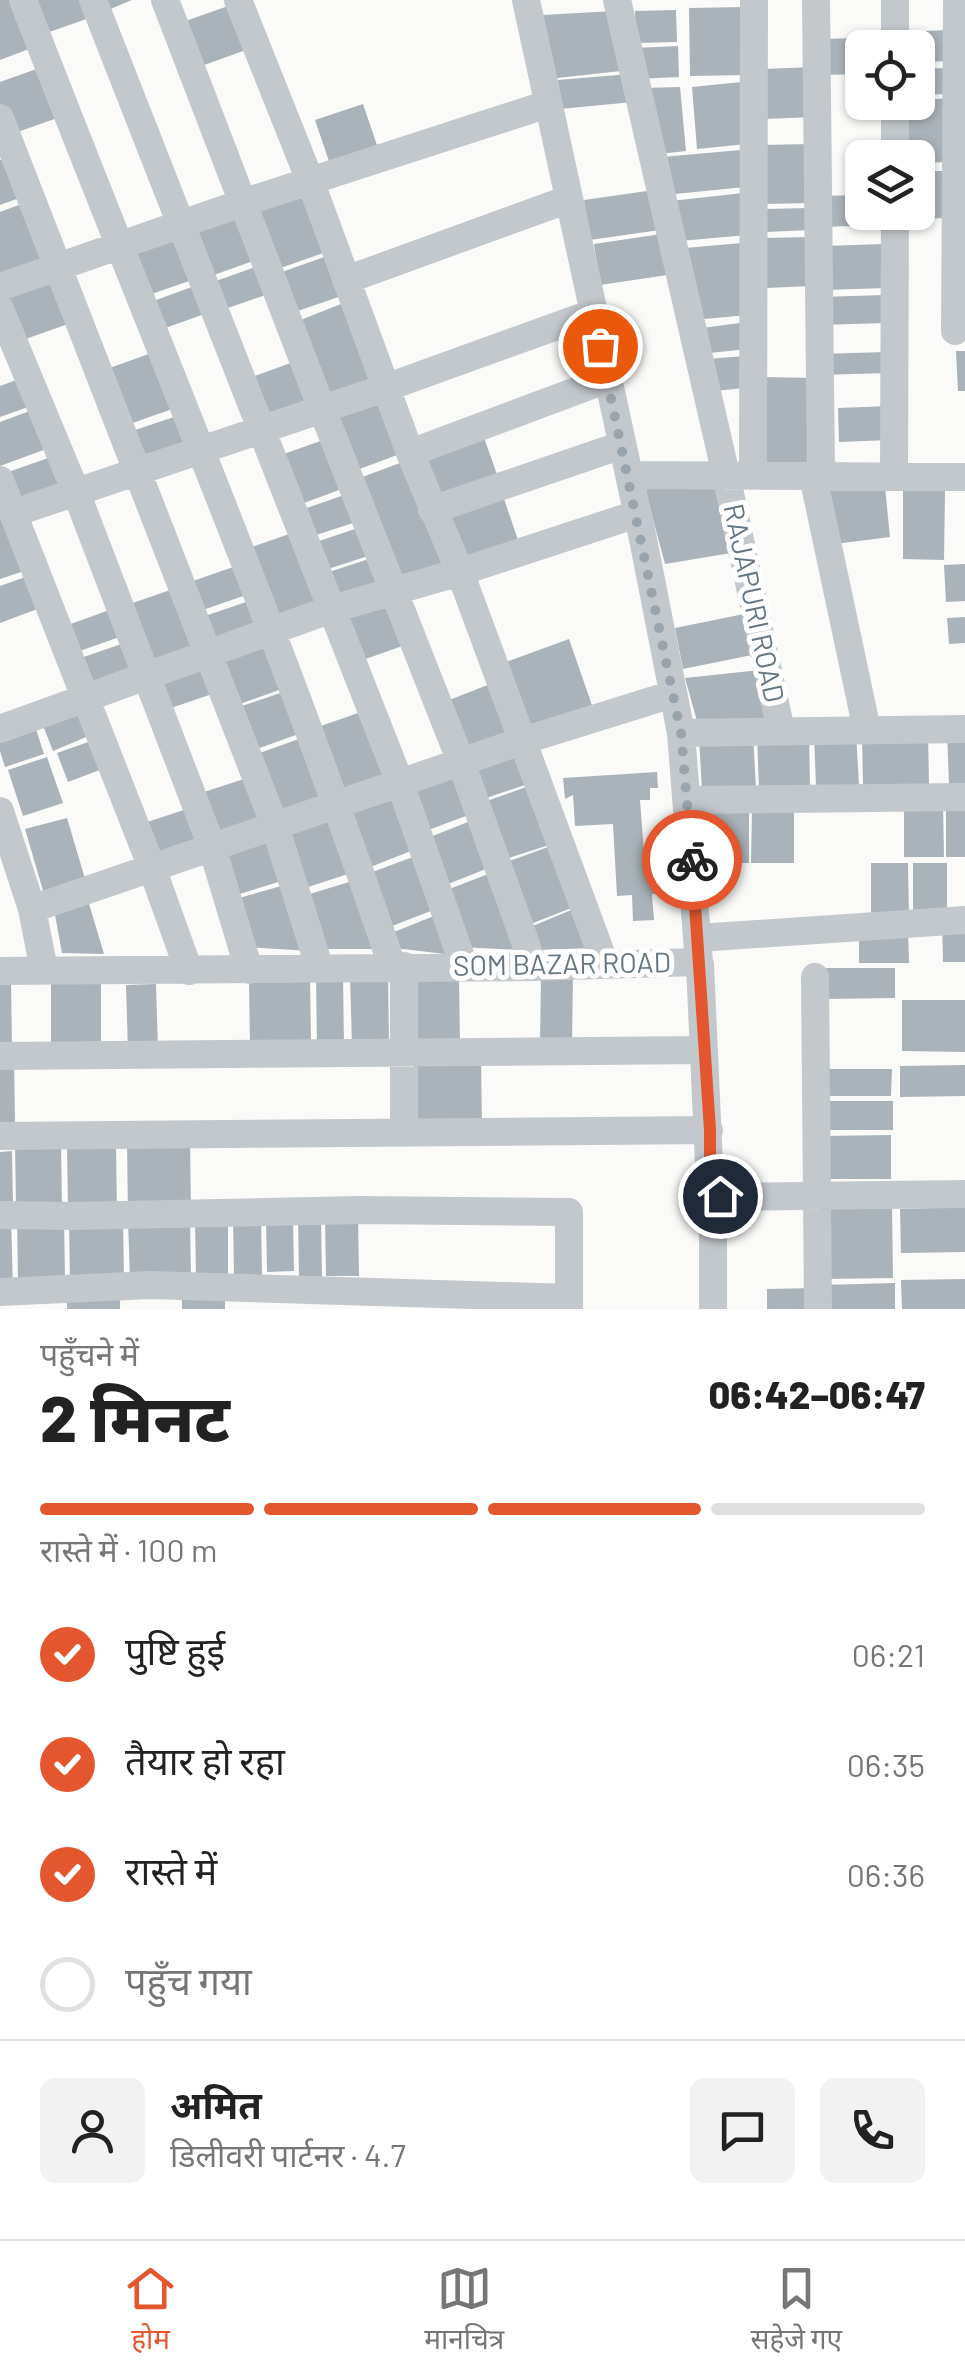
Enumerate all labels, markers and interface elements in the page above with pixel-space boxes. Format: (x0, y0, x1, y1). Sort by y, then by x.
map controls (845, 30, 935, 230)
button: locate (845, 30, 935, 120)
button: layers (845, 140, 935, 230)
pin (558, 304, 643, 389)
icon: bag (573, 319, 628, 374)
street label: RAJAPURI ROAD (717, 500, 793, 705)
courier (642, 810, 742, 910)
icon: bike (665, 833, 720, 888)
street label: SOM BAZAR ROAD (453, 944, 671, 982)
pin (678, 1154, 763, 1239)
icon: home (693, 1169, 748, 1224)
text: पहुँचने में (40, 1334, 139, 1372)
text: 06:42–06:47 (709, 1371, 925, 1417)
text: 2 मिनट (40, 1377, 230, 1455)
text: रास्ते में · 100 m (40, 1530, 217, 1568)
icon: check (40, 1627, 95, 1682)
text: पुष्टि हुई (125, 1627, 225, 1673)
text: 06:21 (852, 1635, 925, 1673)
icon: check (40, 1737, 95, 1792)
text: तैयार हो रहा (125, 1737, 285, 1783)
text: 06:35 (847, 1745, 925, 1783)
icon: check (40, 1847, 95, 1902)
text: रास्ते में (125, 1847, 217, 1893)
text: 06:36 (847, 1855, 925, 1893)
text: पहुँच गया (125, 1957, 252, 2003)
button: person (40, 2078, 145, 2183)
button: chat (690, 2078, 795, 2183)
button: phone (820, 2078, 925, 2183)
text: अमित (170, 2081, 262, 2127)
text: डिलीवरी पार्टनर · 4.7 (170, 2135, 406, 2173)
tab: होम (123, 2261, 178, 2360)
tab: मानचित्र (424, 2261, 504, 2360)
tab: सहेजे गए (750, 2261, 842, 2360)

